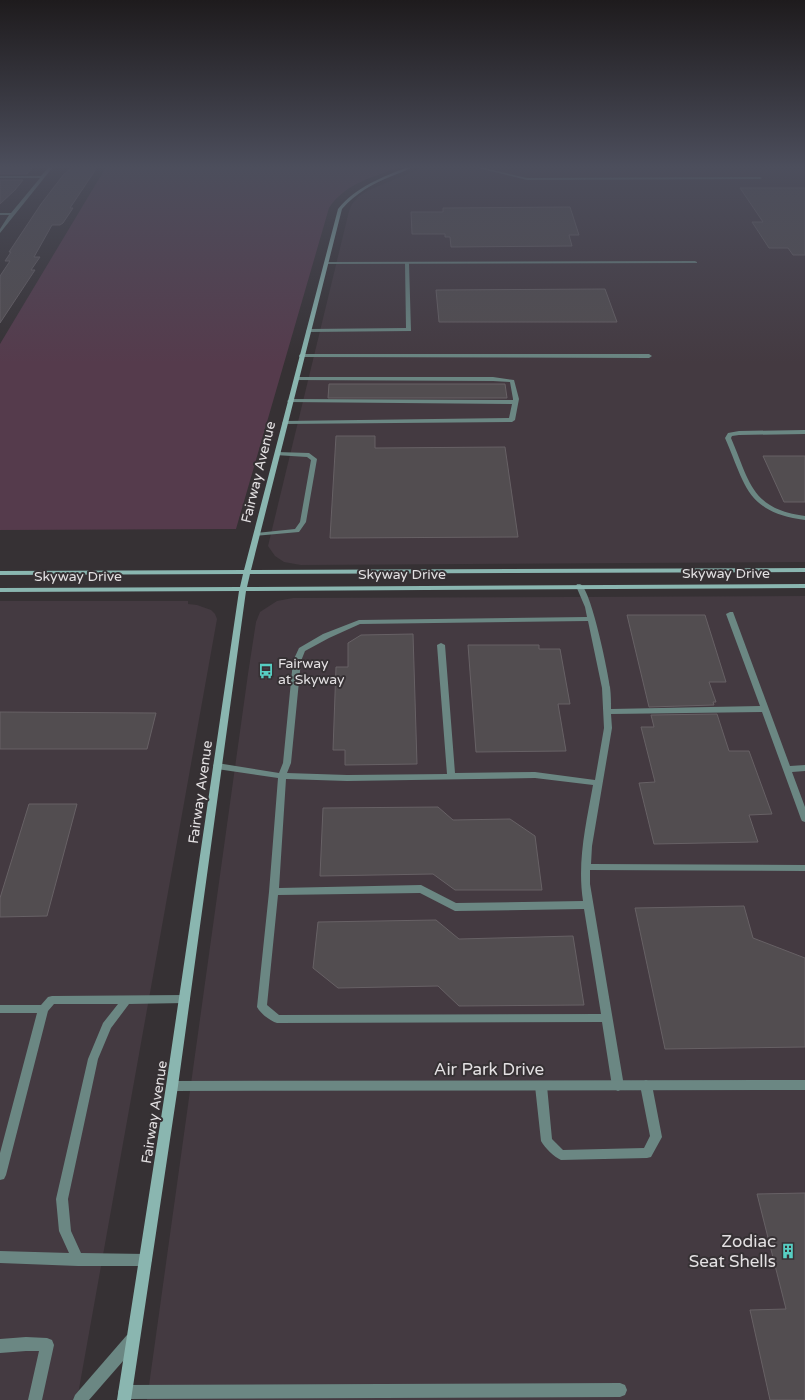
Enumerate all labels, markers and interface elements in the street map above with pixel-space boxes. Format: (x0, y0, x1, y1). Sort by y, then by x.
street label: Fairway Avenue (238, 419, 279, 525)
street label: Skyway Drive (682, 565, 770, 582)
street label: Skyway Drive (358, 566, 446, 583)
street label: Skyway Drive (34, 568, 122, 585)
place label: Fairway at Skyway (278, 655, 345, 688)
bus stop icon: Fairway at Skyway (257, 662, 275, 680)
street label: Fairway Avenue (185, 739, 216, 845)
street label: Fairway Avenue (138, 1059, 171, 1165)
street label: Air Park Drive (434, 1059, 544, 1080)
place label: Zodiac Seat Shells (689, 1231, 776, 1272)
building icon: Zodiac Seat Shells (779, 1242, 797, 1260)

